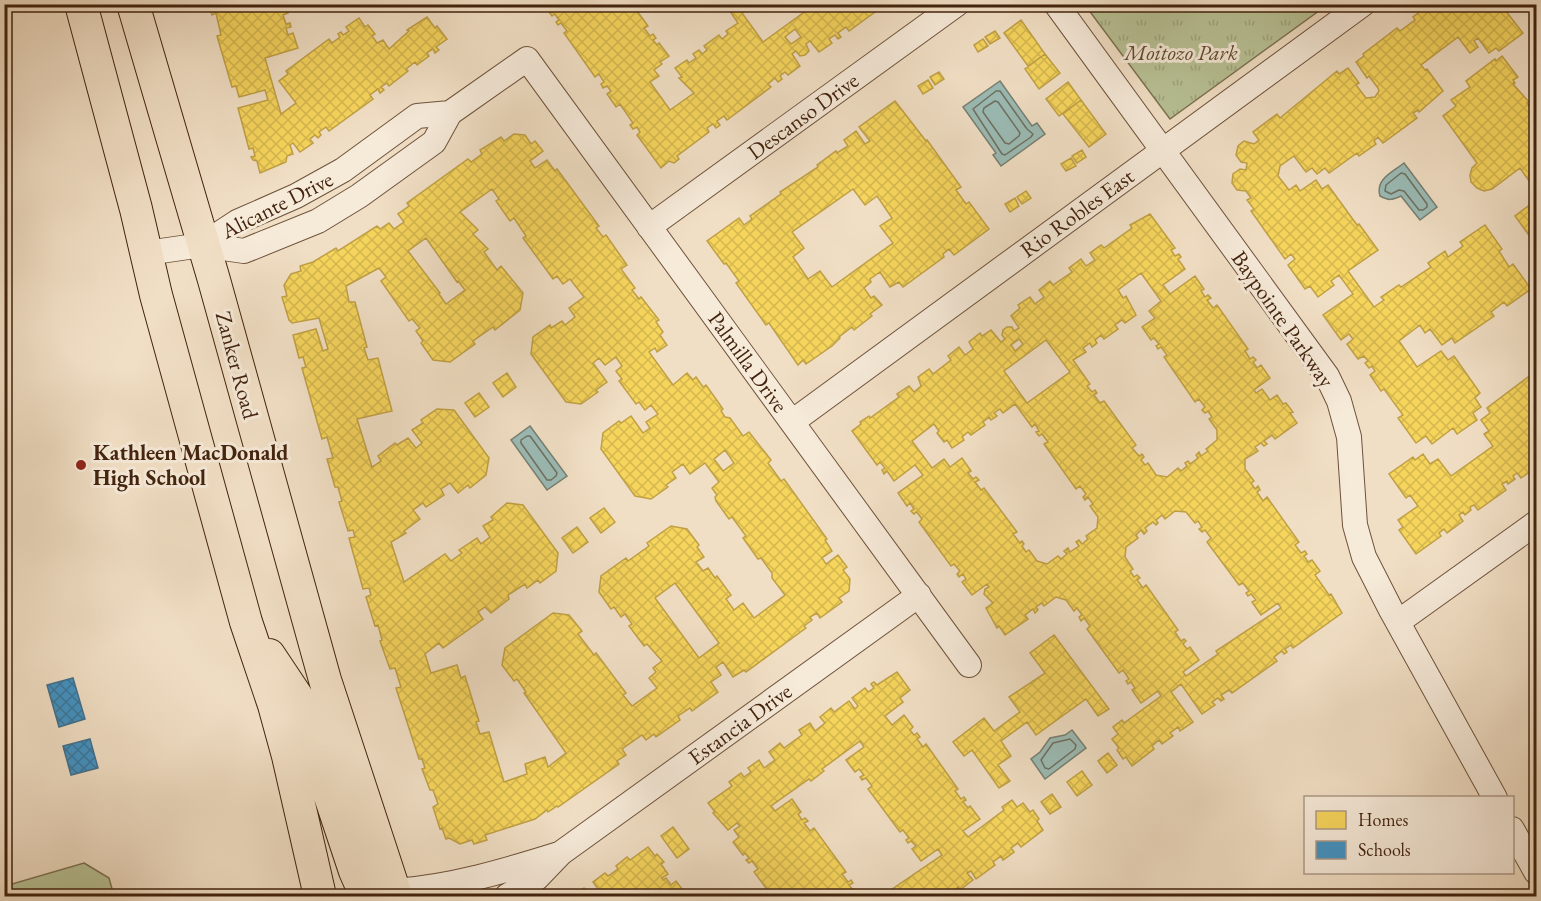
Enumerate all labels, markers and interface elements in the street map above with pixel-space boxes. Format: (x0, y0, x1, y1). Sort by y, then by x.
park label: Moitozo Park (1122, 38, 1238, 67)
street label: Descanso Drive (742, 66, 865, 166)
street label: Rio Robles East (1014, 162, 1140, 264)
street label: Alicante Drive (215, 164, 338, 246)
street label: Baypointe Parkway (1225, 245, 1341, 393)
street label: Palmilla Drive (701, 306, 795, 419)
street label: Zanker Road (209, 308, 266, 423)
place label: Kathleen MacDonald High School (93, 438, 288, 492)
marker: Kathleen MacDonald High School (74, 458, 88, 472)
street label: Estancia Drive (682, 676, 798, 771)
legend (1304, 796, 1514, 874)
text: Homes (1358, 808, 1409, 831)
text: Schools (1358, 838, 1411, 861)

